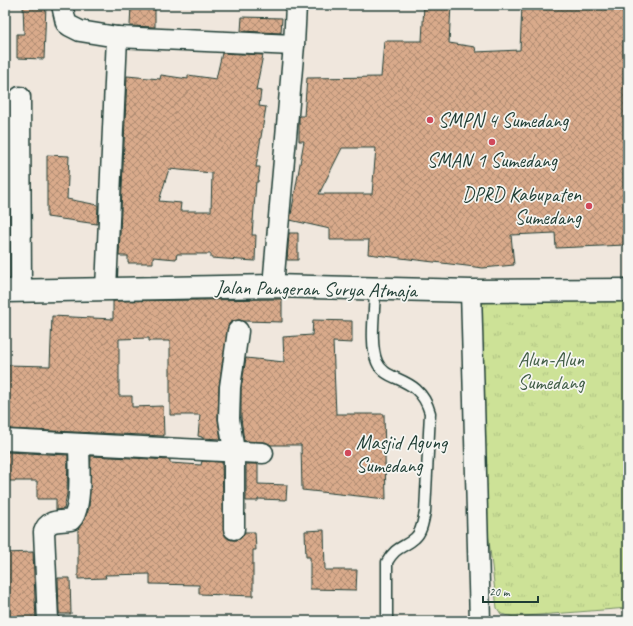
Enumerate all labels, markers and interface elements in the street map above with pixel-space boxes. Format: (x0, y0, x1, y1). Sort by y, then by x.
place label: SMPN 4 Sumedang (438, 108, 569, 133)
marker: SMPN 4 Sumedang (425, 115, 435, 125)
marker: SMAN 1 Sumedang (487, 137, 497, 147)
place label: SMAN 1 Sumedang (427, 148, 558, 173)
place label: DPRD Kabupaten Sumedang (462, 182, 582, 230)
marker: DPRD Kabupaten Sumedang (584, 201, 594, 211)
street label: Jalan Pangeran Surya Atmaja (214, 275, 419, 303)
park label: Alun-Alun Sumedang (518, 347, 585, 395)
place label: Masjid Agung Sumedang (356, 430, 449, 478)
marker: Masjid Agung Sumedang (343, 448, 353, 458)
scale bar (483, 578, 538, 604)
text: 20 m (489, 584, 511, 600)

